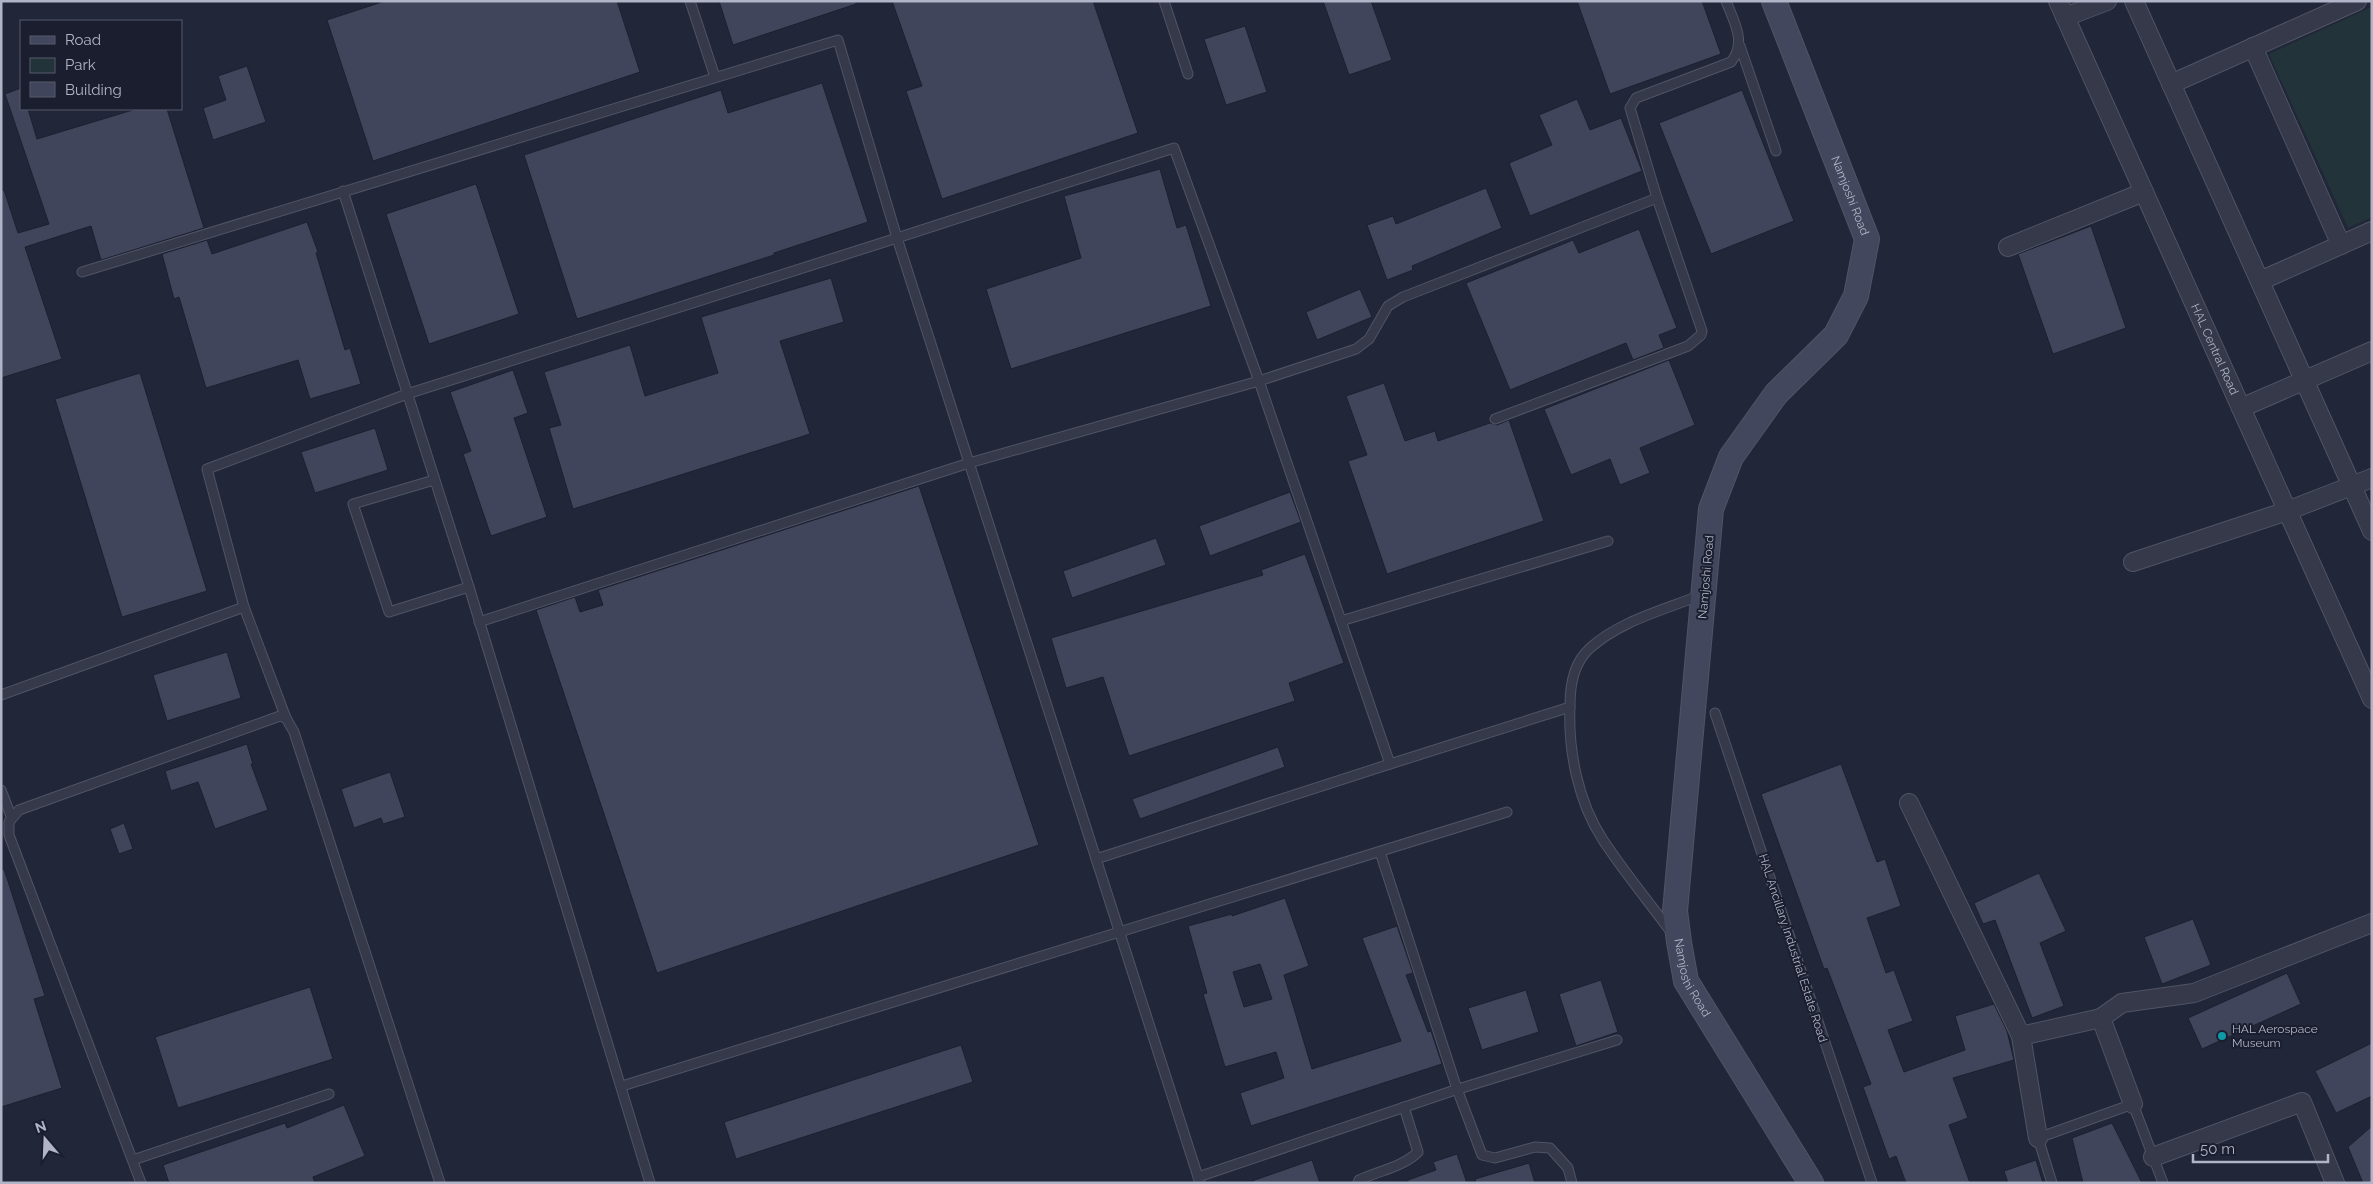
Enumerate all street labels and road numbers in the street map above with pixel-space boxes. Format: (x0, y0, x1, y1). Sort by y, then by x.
street label: Namjoshi Road (1828, 154, 1872, 237)
street label: HAL Central Road (2188, 302, 2241, 397)
street label: Namjoshi Road (1695, 535, 1717, 619)
street label: HAL Ancillary Industrial Estate Road (1756, 852, 1830, 1044)
street label: Namjoshi Road (1671, 937, 1713, 1019)

